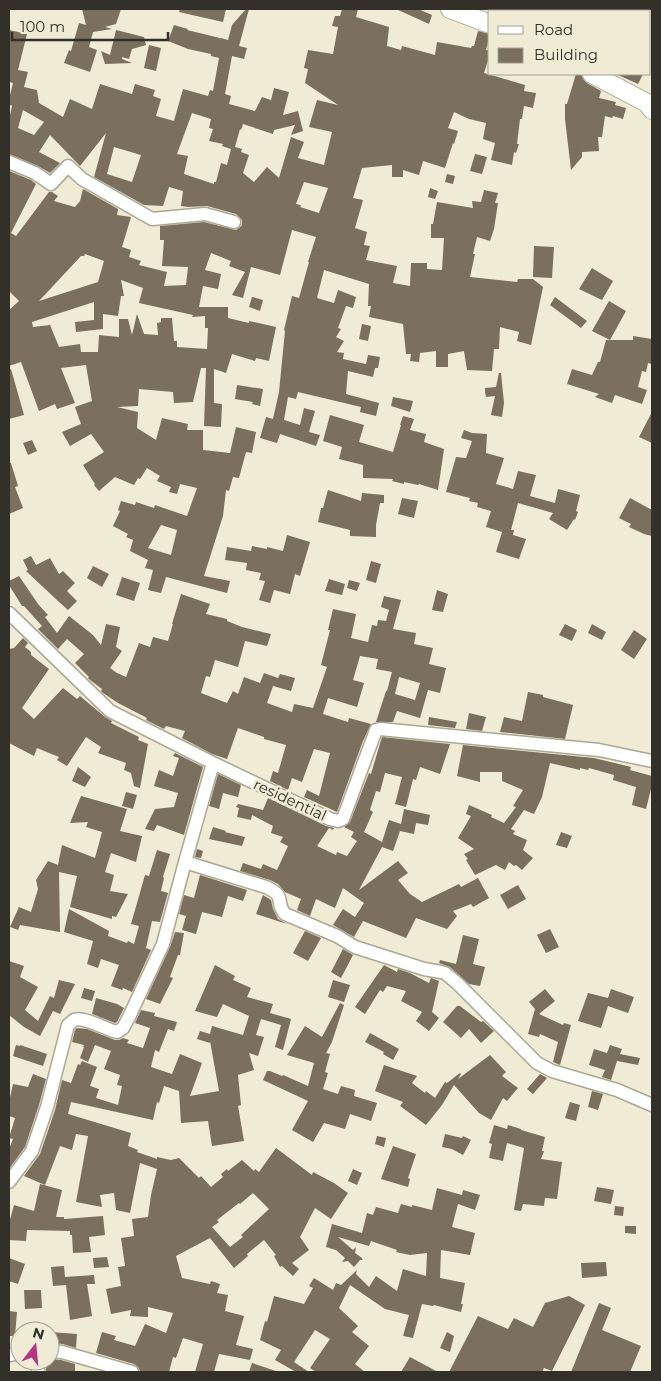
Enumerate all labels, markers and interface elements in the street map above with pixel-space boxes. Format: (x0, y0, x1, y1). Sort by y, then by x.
scale bar (12, 10, 169, 42)
legend (488, 10, 651, 75)
text: 100 m (20, 17, 65, 36)
text: Road (534, 20, 573, 39)
text: Building (534, 45, 598, 64)
street label: residential (251, 774, 330, 825)
north arrow (10, 1321, 60, 1371)
text: N (31, 1323, 47, 1344)

